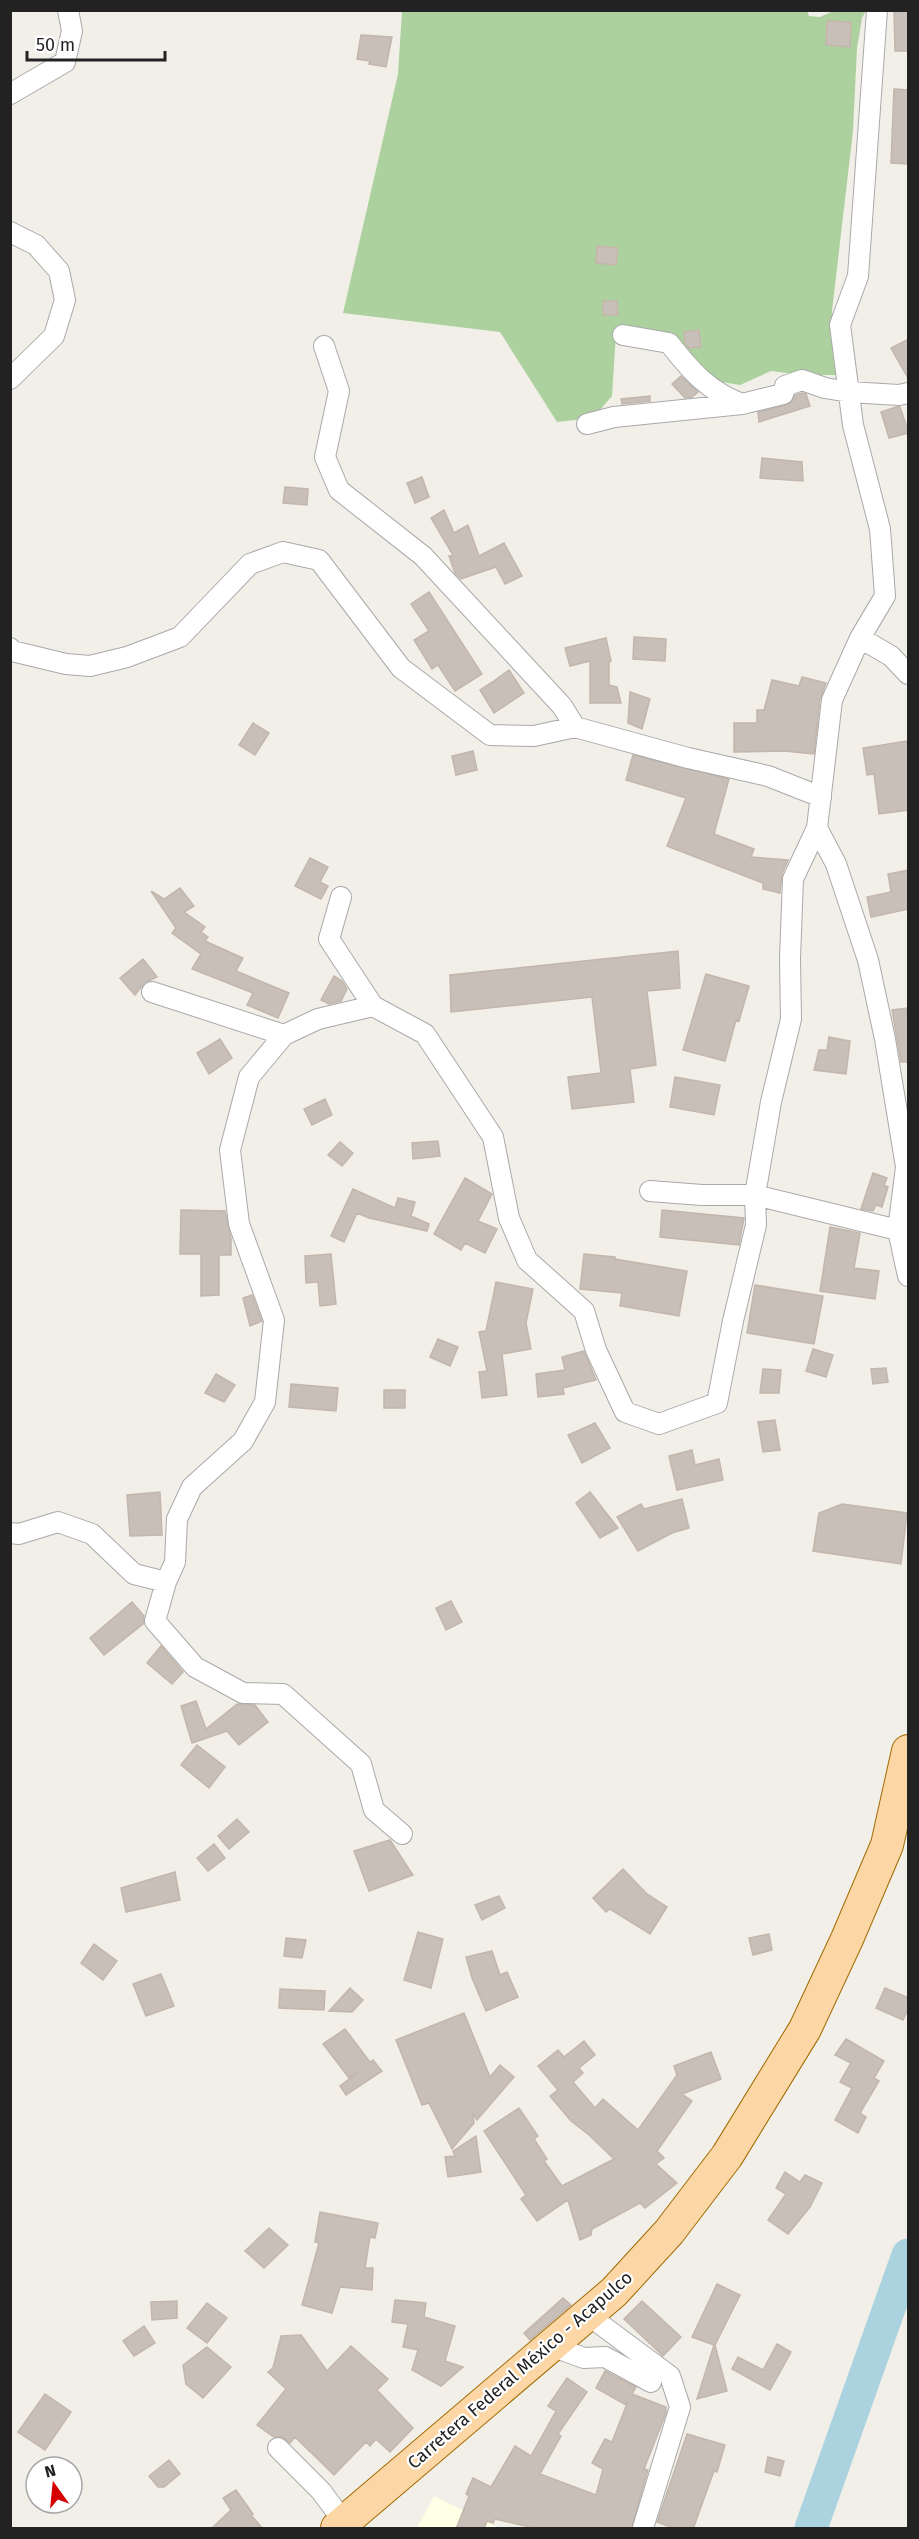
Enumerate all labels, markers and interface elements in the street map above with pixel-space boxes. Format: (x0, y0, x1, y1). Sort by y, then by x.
scale bar (27, 24, 165, 62)
text: 50 m (36, 34, 75, 56)
street label: Carretera Federal México - Acapulco (403, 2266, 637, 2474)
north arrow (24, 2455, 84, 2515)
text: N (43, 2460, 58, 2482)

